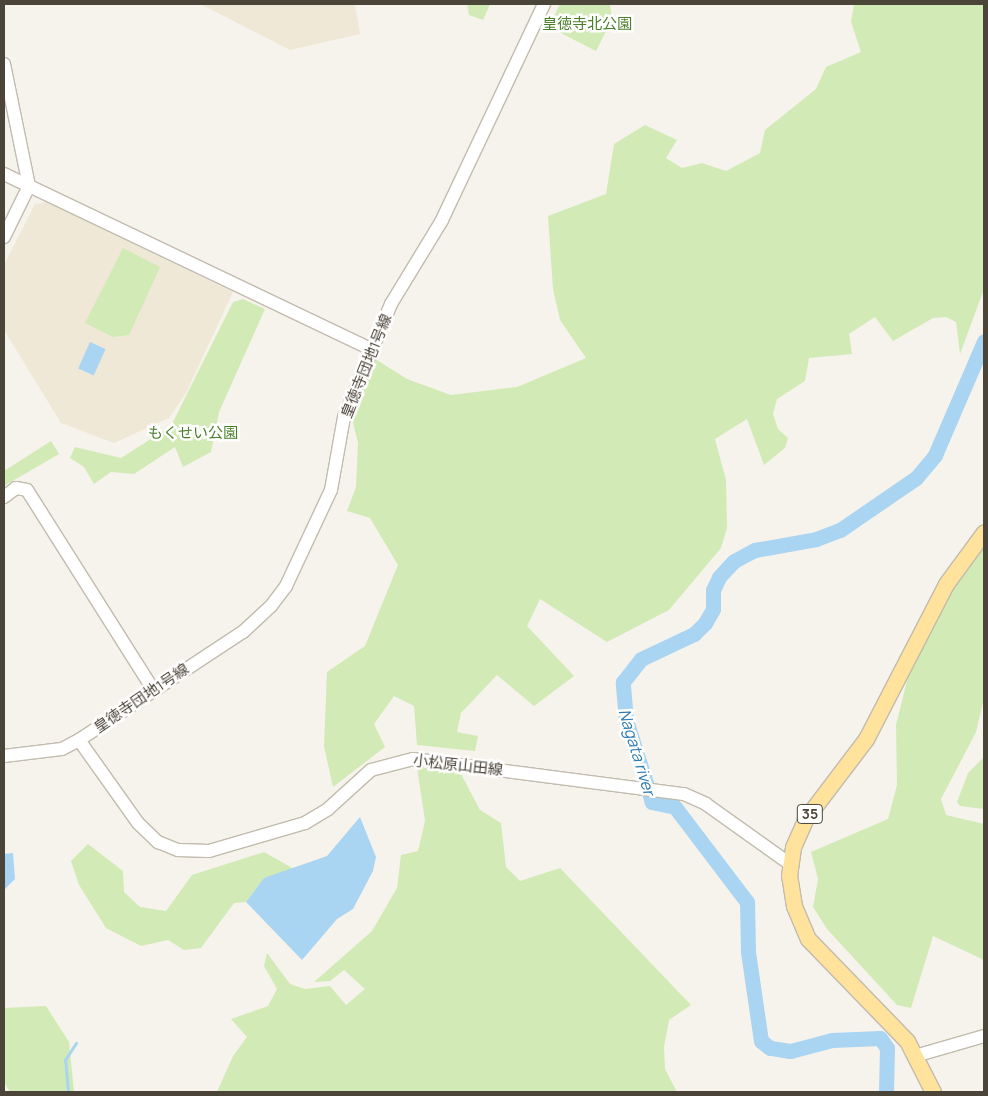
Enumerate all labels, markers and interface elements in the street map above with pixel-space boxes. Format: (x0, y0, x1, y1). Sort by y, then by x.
park label: 皇徳寺北公園 (542, 15, 632, 33)
street label: 皇徳寺団地1号線 (337, 311, 395, 421)
park label: もくせい公園 (148, 424, 238, 442)
street label: 皇徳寺団地1号線 (90, 660, 192, 736)
water label: Nagata river (615, 707, 659, 797)
street label: 小松原山田線 (412, 751, 504, 779)
road number: 35 (796, 802, 824, 826)

